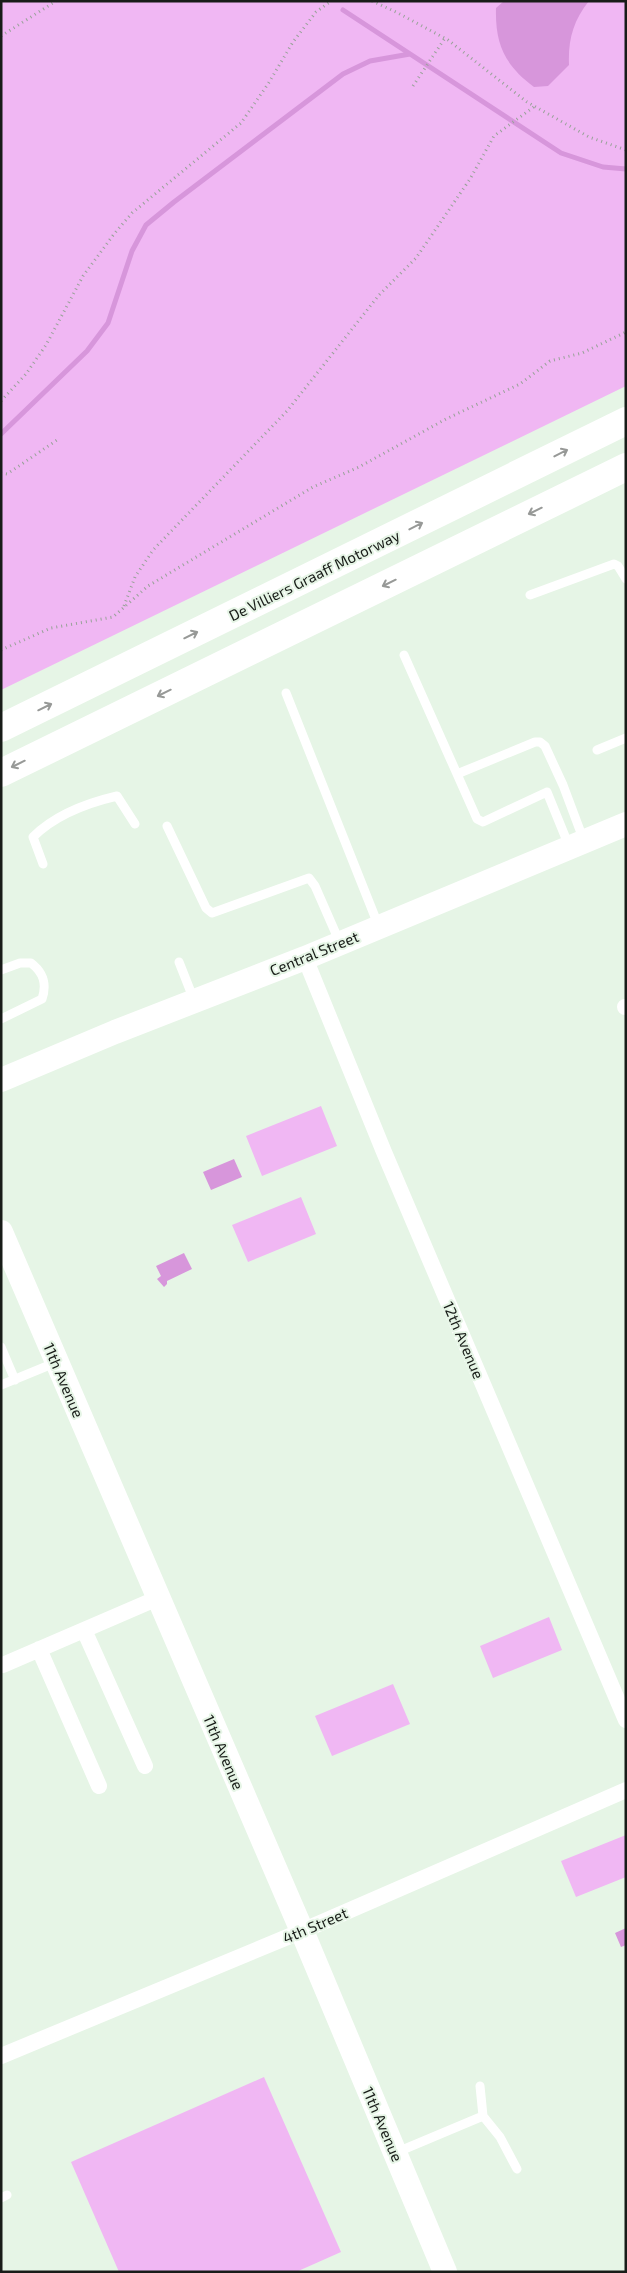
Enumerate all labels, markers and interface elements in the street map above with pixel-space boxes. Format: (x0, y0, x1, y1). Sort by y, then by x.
one-way arrow (553, 448, 568, 457)
one-way arrow (527, 506, 542, 516)
one-way arrow (408, 521, 423, 530)
street label: De Villiers Graaff Motorway (226, 526, 402, 624)
one-way arrow (382, 579, 397, 588)
one-way arrow (183, 630, 198, 639)
one-way arrow (157, 689, 172, 698)
one-way arrow (37, 701, 52, 711)
one-way arrow (11, 760, 26, 770)
street label: Central Street (267, 927, 361, 979)
street label: 12th Avenue (440, 1299, 488, 1381)
street label: 11th Avenue (40, 1340, 88, 1420)
street label: 11th Avenue (200, 1712, 248, 1792)
street label: 4th Street (280, 1903, 350, 1947)
street label: 11th Avenue (359, 2084, 407, 2164)

